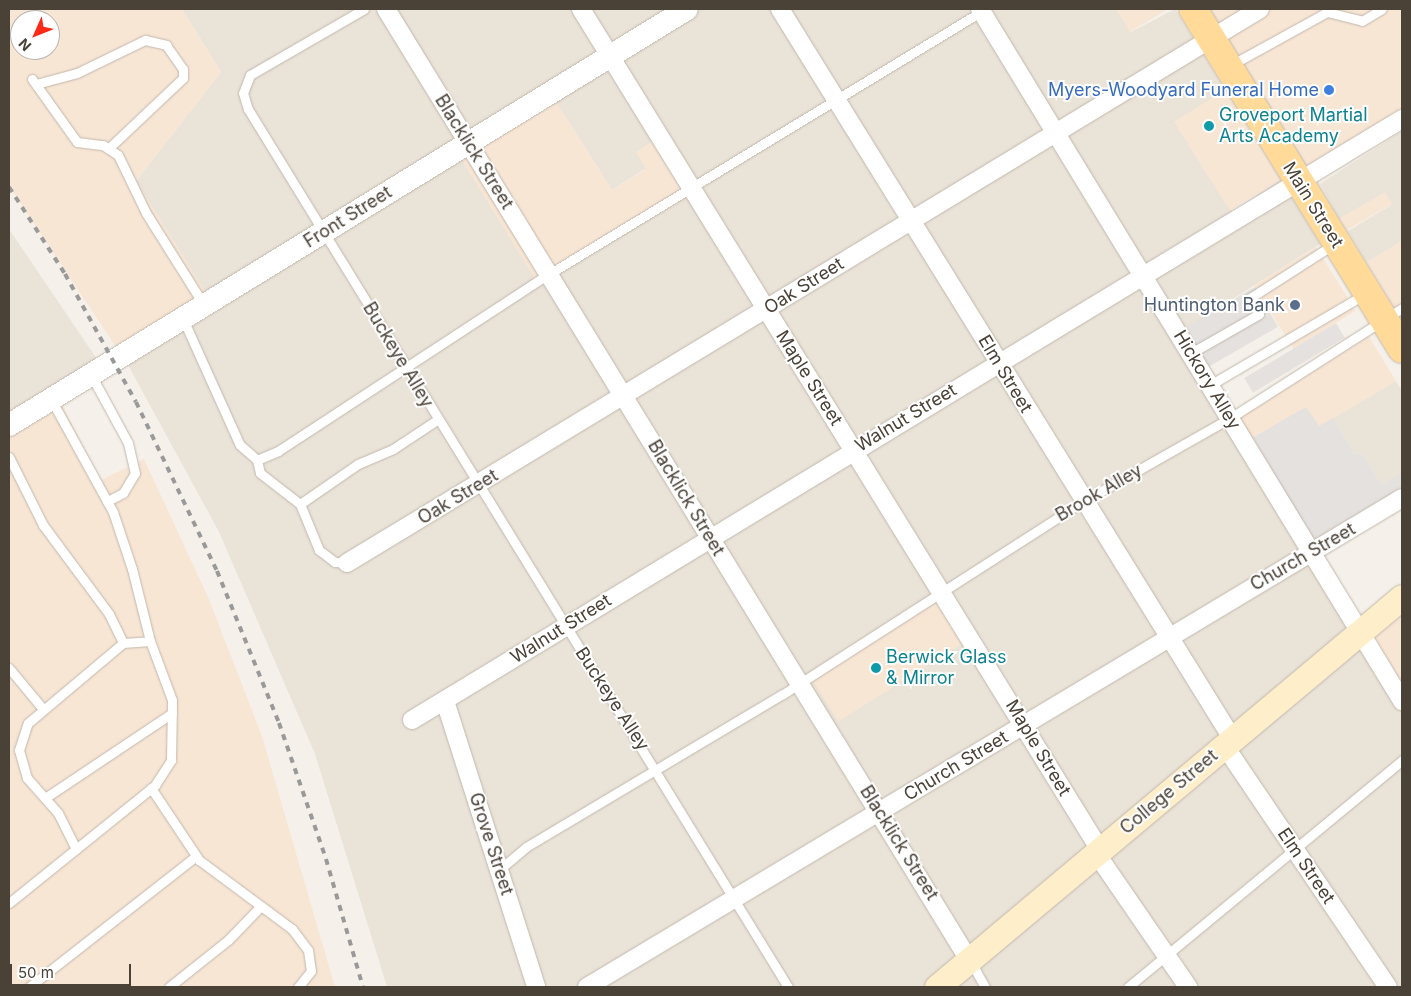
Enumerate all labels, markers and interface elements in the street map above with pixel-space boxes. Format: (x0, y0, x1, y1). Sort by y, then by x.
north arrow (10, 10, 60, 60)
text: N (15, 35, 34, 55)
place label: Myers-Woodyard Funeral Home (1048, 79, 1319, 101)
marker: Myers-Woodyard Funeral Home (1323, 84, 1335, 96)
street label: Blacklick Street (430, 91, 518, 213)
place label: Groveport Martial Arts Academy (1219, 105, 1368, 148)
marker: Groveport Martial Arts Academy (1203, 120, 1215, 132)
street label: Main Street (1278, 158, 1348, 252)
street label: Front Street (300, 181, 396, 253)
street label: Oak Street (760, 253, 848, 319)
place label: Huntington Bank (1144, 294, 1285, 316)
street label: Buckeye Alley (358, 298, 438, 412)
marker: Huntington Bank (1289, 299, 1301, 311)
street label: Maple Street (771, 326, 847, 430)
street label: Hickory Alley (1169, 326, 1245, 434)
street label: Elm Street (973, 331, 1037, 417)
street label: Walnut Street (851, 379, 961, 457)
street label: Blacklick Street (643, 436, 729, 560)
street label: Brook Alley (1052, 460, 1146, 526)
street label: Oak Street (414, 465, 502, 529)
street label: Church Street (1247, 518, 1359, 596)
street label: Walnut Street (507, 590, 615, 668)
street label: Buckeye Alley (571, 643, 653, 755)
place label: Berwick Glass & Mirror (886, 647, 1006, 690)
marker: Berwick Glass & Mirror (870, 662, 882, 674)
street label: Maple Street (1001, 696, 1075, 800)
street label: Church Street (900, 726, 1012, 806)
street label: College Street (1116, 745, 1222, 839)
street label: Blacklick Street (855, 782, 943, 904)
street label: Grove Street (464, 790, 518, 898)
street label: Elm Street (1273, 824, 1339, 908)
scale bar (12, 954, 134, 986)
text: 50 m (18, 963, 54, 982)

